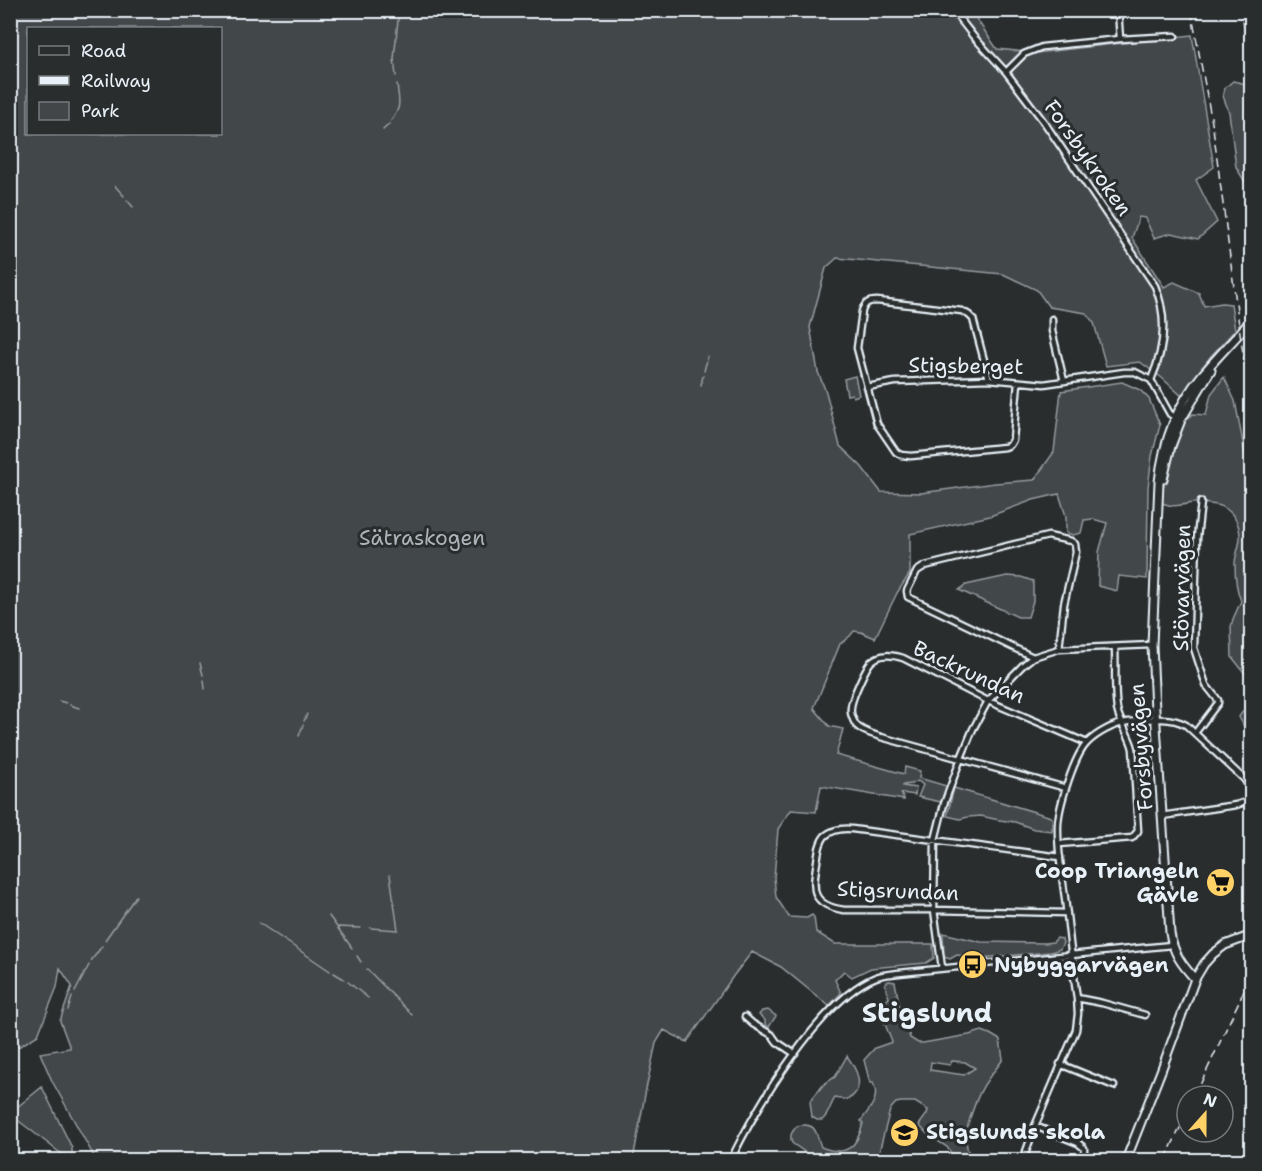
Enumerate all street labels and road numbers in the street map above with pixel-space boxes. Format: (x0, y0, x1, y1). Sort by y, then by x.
street label: Forsbykroken (1038, 94, 1138, 222)
street label: Stigsberget (908, 351, 1024, 381)
street label: Stövarvägen (1167, 524, 1197, 652)
street label: Backrundan (909, 634, 1030, 710)
street label: Forsbyvägen (1123, 682, 1159, 812)
street label: Stigsrundan (837, 875, 960, 907)

